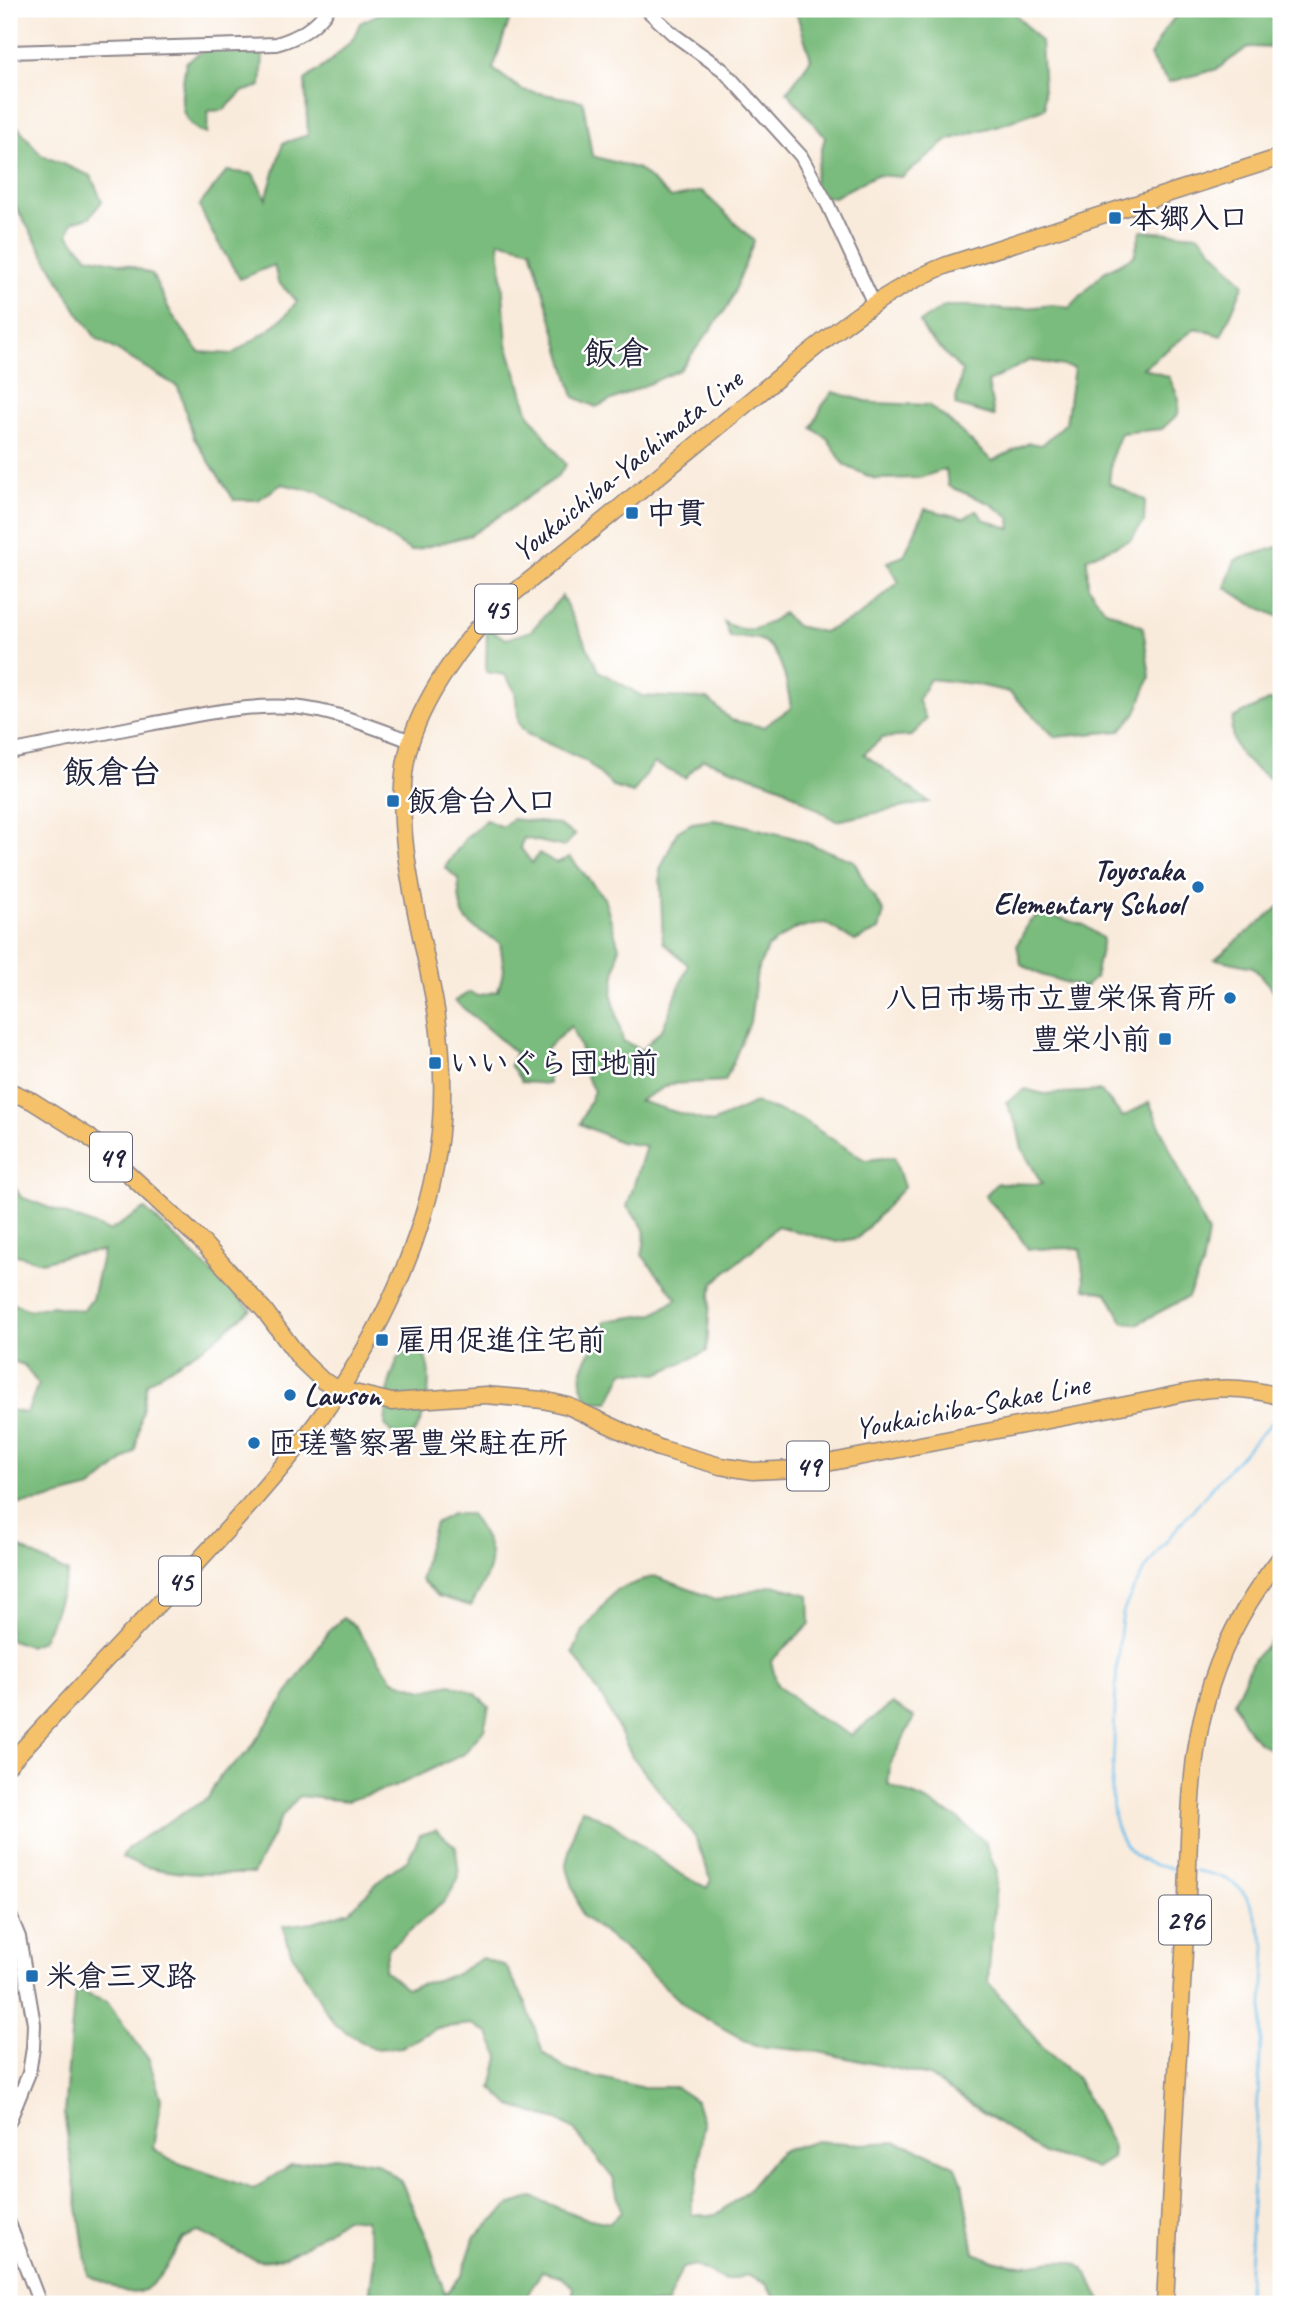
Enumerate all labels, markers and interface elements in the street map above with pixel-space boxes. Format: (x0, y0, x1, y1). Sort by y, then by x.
place label: 本郷入口 (1129, 199, 1249, 237)
marker: 本郷入口 (1107, 210, 1123, 226)
district label: 飯倉 (583, 332, 649, 374)
street label: Youkaichiba-Yachimata Line (504, 359, 752, 570)
place label: 中貫 (646, 494, 706, 532)
marker: 中貫 (624, 505, 640, 521)
road number: 45 (475, 584, 517, 634)
district label: 飯倉台 (63, 751, 162, 793)
place label: 飯倉台入口 (407, 782, 557, 820)
marker: 飯倉台入口 (385, 793, 401, 809)
place label: Toyosaka Elementary School (994, 851, 1190, 923)
marker: Toyosaka Elementary School (1190, 879, 1206, 895)
place label: 八日市場市立豊栄保育所 (886, 979, 1216, 1017)
marker: 八日市場市立豊栄保育所 (1222, 990, 1238, 1006)
place label: 豊栄小前 (1031, 1020, 1151, 1058)
marker: 豊栄小前 (1157, 1031, 1173, 1047)
place label: いいぐら団地前 (449, 1044, 659, 1082)
marker: いいぐら団地前 (427, 1055, 443, 1071)
road number: 49 (90, 1132, 132, 1182)
place label: 雇用促進住宅前 (396, 1321, 606, 1359)
marker: 雇用促進住宅前 (374, 1332, 390, 1348)
street label: Youkaichiba-Sakae Line (852, 1364, 1095, 1447)
place label: Lawson (304, 1376, 383, 1414)
marker: Lawson (282, 1387, 298, 1403)
place label: 匝瑳警察署豊栄駐在所 (268, 1424, 568, 1462)
marker: 匝瑳警察署豊栄駐在所 (246, 1435, 262, 1451)
road number: 49 (787, 1442, 829, 1490)
road number: 45 (159, 1556, 201, 1606)
road number: 296 (1159, 1896, 1211, 1944)
place label: 米倉三叉路 (46, 1957, 196, 1995)
marker: 米倉三叉路 (24, 1968, 40, 1984)

